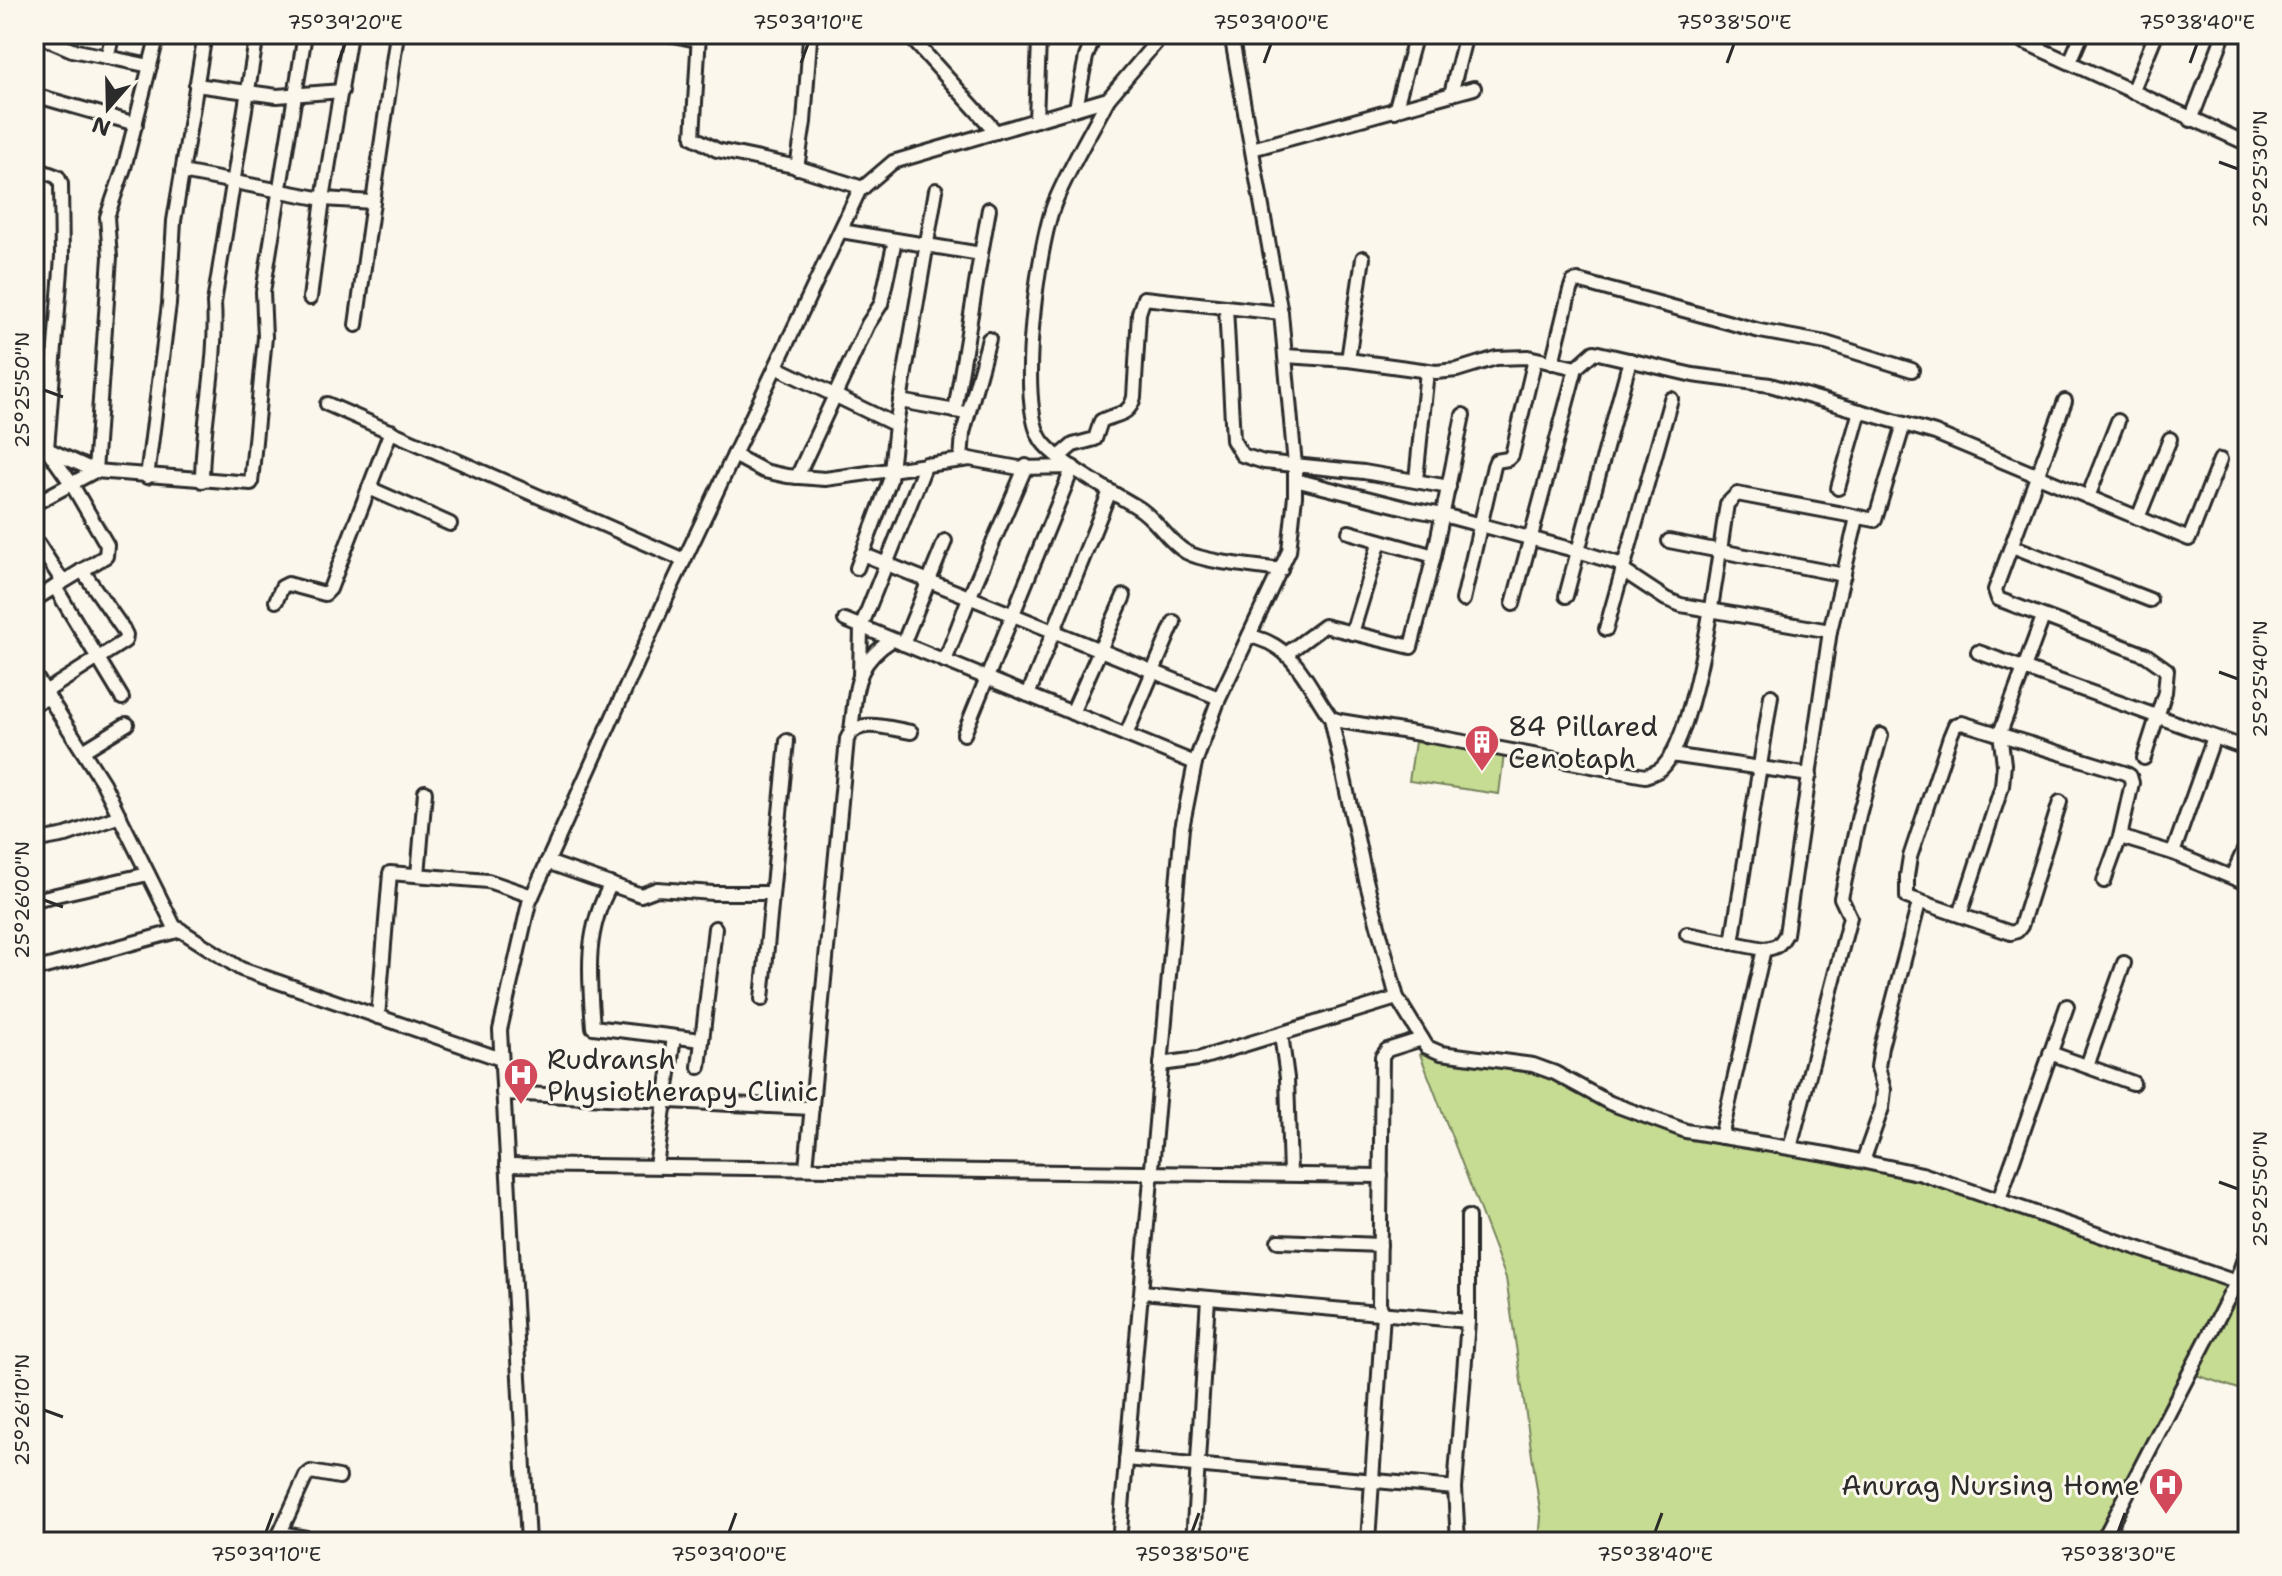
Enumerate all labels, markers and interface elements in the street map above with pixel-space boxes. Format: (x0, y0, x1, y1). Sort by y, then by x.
text: 75°39'20"E (287, 9, 403, 35)
text: 75°39'10"E (753, 9, 863, 35)
text: 75°39'00"E (1213, 9, 1329, 35)
text: 75°38'50"E (1677, 9, 1791, 35)
text: 75°38'40"E (2139, 9, 2255, 35)
north arrow (68, 68, 148, 148)
text: N (88, 110, 114, 143)
text: 25°25'30"N (2247, 110, 2273, 228)
text: 25°25'50"N (9, 332, 35, 448)
text: 25°25'40"N (2247, 620, 2273, 738)
place label: 84 Pillared Cenotaph (1508, 707, 1658, 777)
building icon: 84 Pillared Cenotaph (1463, 723, 1501, 773)
text: 25°26'00"N (9, 841, 35, 959)
place label: Rudransh Physiotherapy Clinic (547, 1040, 819, 1110)
hospital icon: Rudransh Physiotherapy Clinic (502, 1056, 540, 1106)
text: 25°25'50"N (2247, 1131, 2273, 1247)
text: 25°26'10"N (9, 1354, 35, 1466)
place label: Anurag Nursing Home (1841, 1466, 2140, 1504)
hospital icon: Anurag Nursing Home (2147, 1466, 2185, 1516)
text: 75°39'10"E (211, 1541, 321, 1567)
text: 75°39'00"E (671, 1541, 787, 1567)
text: 75°38'50"E (1135, 1541, 1249, 1567)
text: 75°38'40"E (1597, 1541, 1713, 1567)
text: 75°38'30"E (2060, 1541, 2176, 1567)

